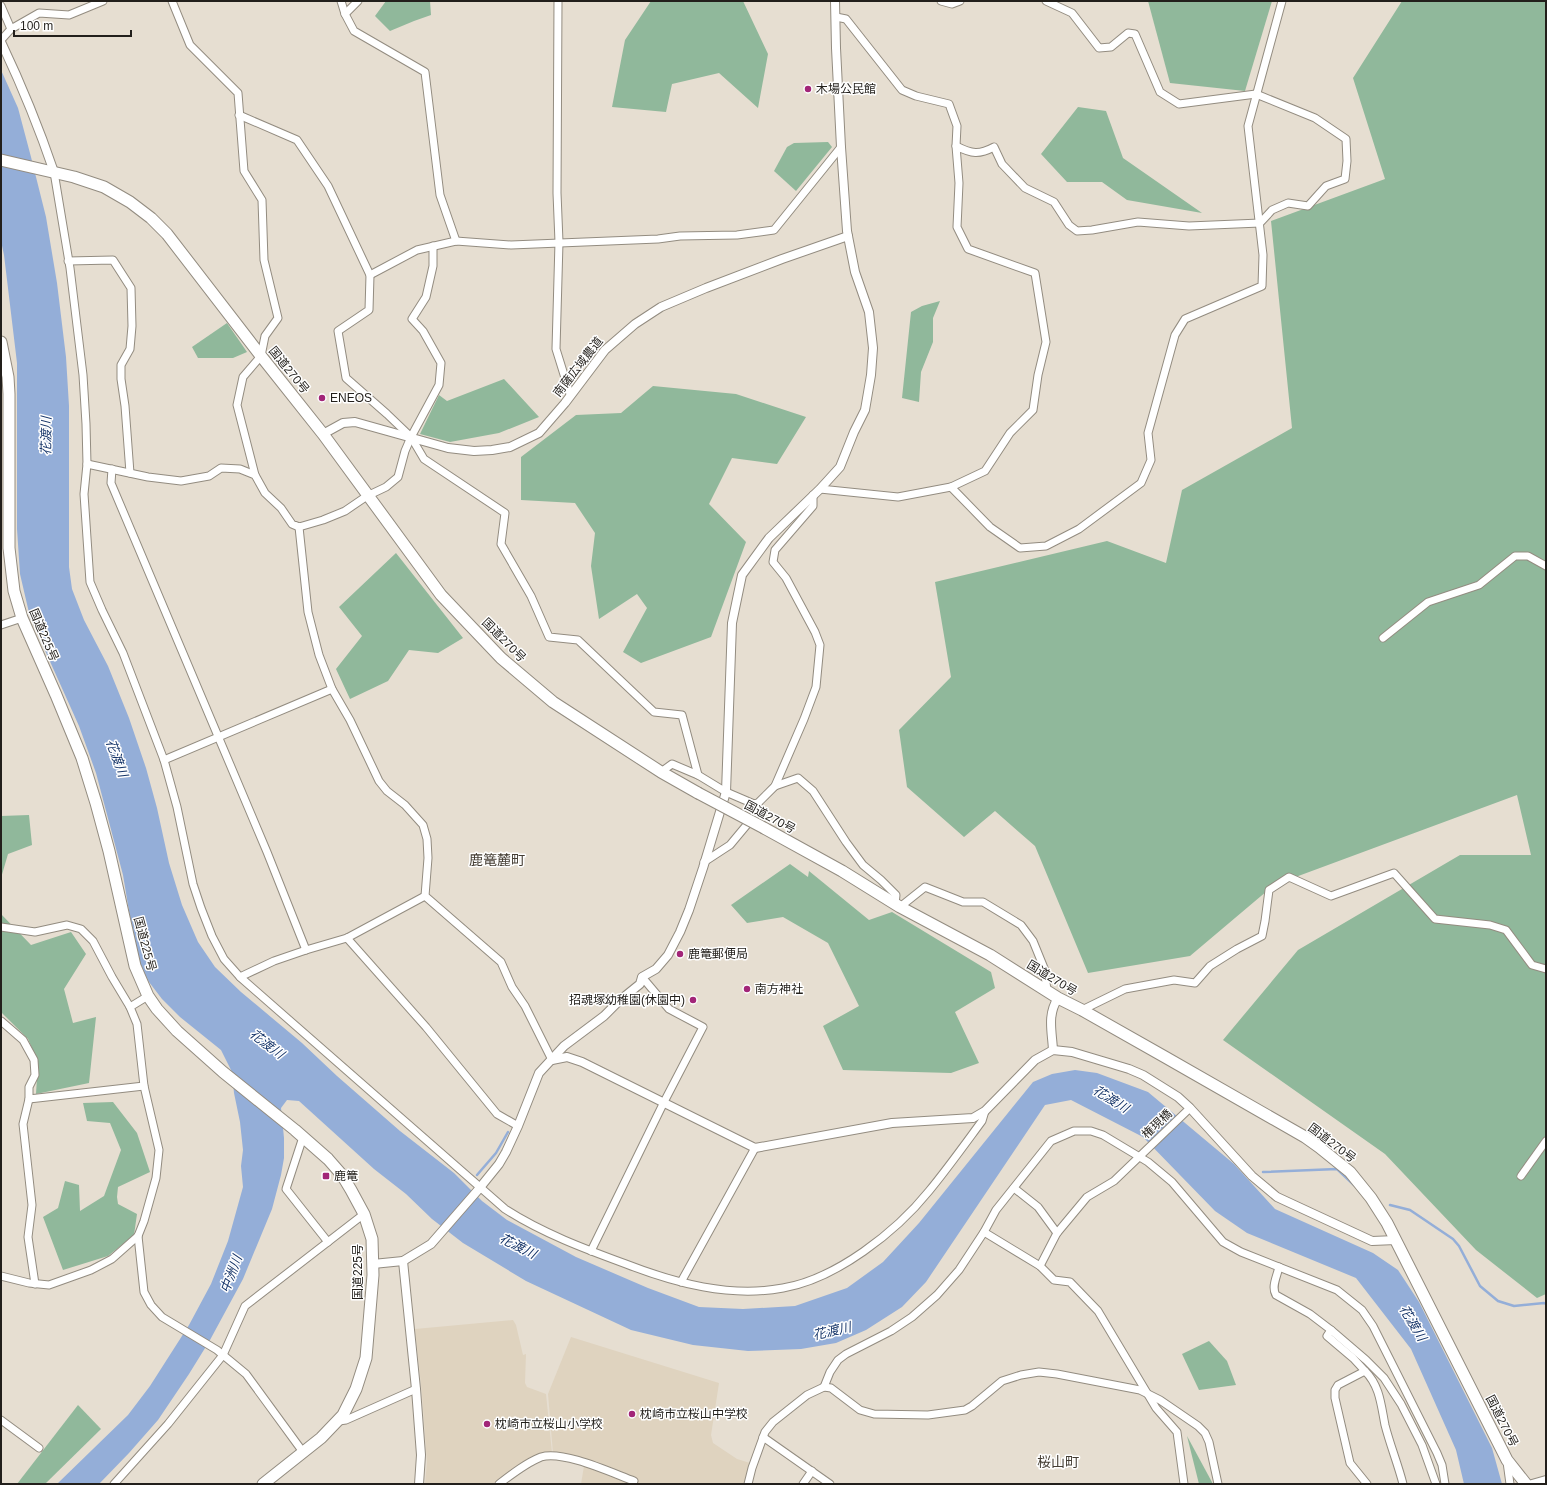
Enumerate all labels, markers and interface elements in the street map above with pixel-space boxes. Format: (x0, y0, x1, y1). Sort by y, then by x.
scale bar (14, 12, 131, 38)
text: 100 m (20, 19, 53, 33)
place label: 木場公民館 (816, 82, 876, 96)
marker: 木場公民館 (803, 84, 813, 94)
street label: 南薩広域農道 (550, 334, 606, 400)
street label: 国道270号 (266, 344, 312, 396)
place label: ENEOS (330, 391, 372, 405)
marker: ENEOS (317, 393, 327, 403)
water label: 花渡川 (38, 414, 54, 456)
street label: 国道225号 (27, 606, 61, 664)
street label: 国道270号 (479, 615, 529, 665)
water label: 花渡川 (103, 737, 131, 781)
street label: 国道270号 (742, 798, 798, 836)
district label: 鹿篭麓町 (469, 852, 525, 868)
street label: 国道225号 (131, 915, 159, 973)
place label: 鹿篭郵便局 (688, 947, 748, 961)
marker: 鹿篭郵便局 (675, 949, 685, 959)
street label: 国道270号 (1024, 958, 1080, 998)
place label: 南方神社 (755, 982, 803, 996)
marker: 南方神社 (742, 984, 752, 994)
place label: 招魂塚幼稚園(休園中) (569, 993, 685, 1007)
marker: 招魂塚幼稚園(休園中) (688, 995, 698, 1005)
water label: 花渡川 (247, 1026, 289, 1063)
water label: 花渡川 (1090, 1082, 1133, 1117)
street label: 権現橋 (1139, 1107, 1175, 1141)
street label: 国道270号 (1305, 1121, 1359, 1165)
place label: 鹿篭 (334, 1169, 358, 1183)
marker: 鹿篭 (321, 1171, 331, 1181)
water label: 花渡川 (497, 1230, 541, 1262)
street label: 国道225号 (351, 1244, 365, 1300)
water label: 中洲川 (217, 1251, 245, 1295)
water label: 花渡川 (1397, 1302, 1430, 1345)
water label: 花渡川 (811, 1319, 855, 1343)
street label: 国道270号 (1483, 1393, 1521, 1449)
place label: 枕崎市立桜山中学校 (640, 1407, 748, 1421)
marker: 枕崎市立桜山中学校 (627, 1409, 637, 1419)
place label: 枕崎市立桜山小学校 (495, 1417, 603, 1431)
marker: 枕崎市立桜山小学校 (482, 1419, 492, 1429)
district label: 桜山町 (1037, 1454, 1079, 1470)

